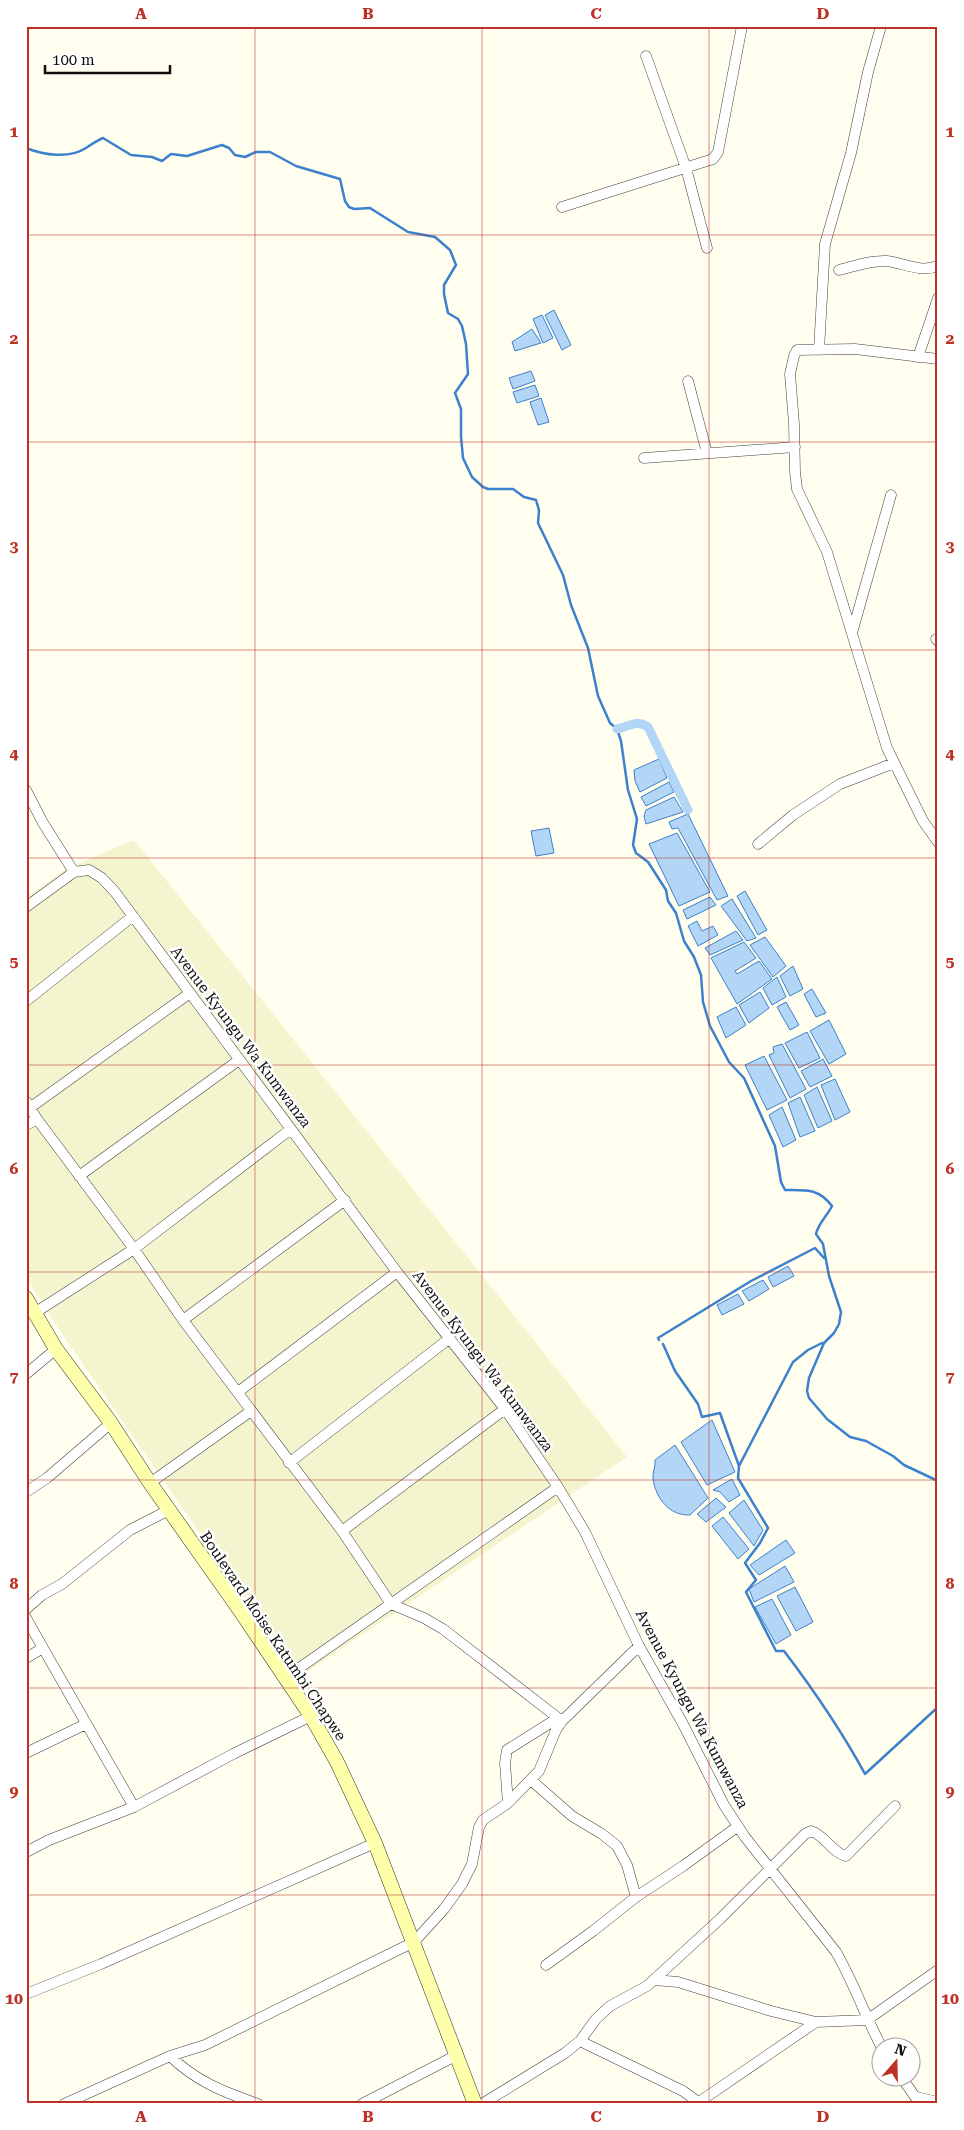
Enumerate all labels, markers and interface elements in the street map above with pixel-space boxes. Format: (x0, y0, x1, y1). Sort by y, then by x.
text: A (135, 4, 147, 23)
text: B (362, 4, 374, 23)
text: C (590, 4, 602, 23)
text: D (817, 4, 830, 23)
scale bar (45, 42, 170, 74)
text: 100 m (52, 51, 95, 69)
text: 1 (10, 122, 19, 141)
text: 1 (946, 122, 955, 141)
text: 2 (10, 329, 19, 348)
text: 2 (946, 329, 955, 348)
text: 3 (10, 537, 19, 556)
text: 3 (946, 537, 955, 556)
text: 4 (10, 744, 19, 763)
text: 4 (946, 744, 955, 763)
street label: Avenue Kyungu Wa Kumwanza (167, 943, 315, 1131)
text: 5 (10, 952, 19, 971)
text: 5 (946, 952, 955, 971)
text: 6 (10, 1159, 19, 1178)
text: 6 (946, 1159, 955, 1178)
street label: Avenue Kyungu Wa Kumwanza (409, 1267, 557, 1455)
text: 7 (10, 1367, 19, 1386)
text: 7 (946, 1367, 955, 1386)
street label: Boulevard Moise Katumbi Chapwe (196, 1528, 350, 1744)
text: 8 (10, 1574, 19, 1593)
text: 8 (946, 1574, 955, 1593)
street label: Avenue Kyungu Wa Kumwanza (632, 1607, 752, 1811)
text: 9 (10, 1782, 19, 1801)
text: 9 (946, 1782, 955, 1801)
text: 10 (5, 1989, 23, 2008)
text: 10 (941, 1989, 959, 2008)
north arrow (872, 2038, 922, 2088)
text: N (893, 2040, 908, 2059)
text: A (135, 2107, 147, 2126)
text: B (362, 2107, 374, 2126)
text: C (590, 2107, 602, 2126)
text: D (817, 2107, 830, 2126)

